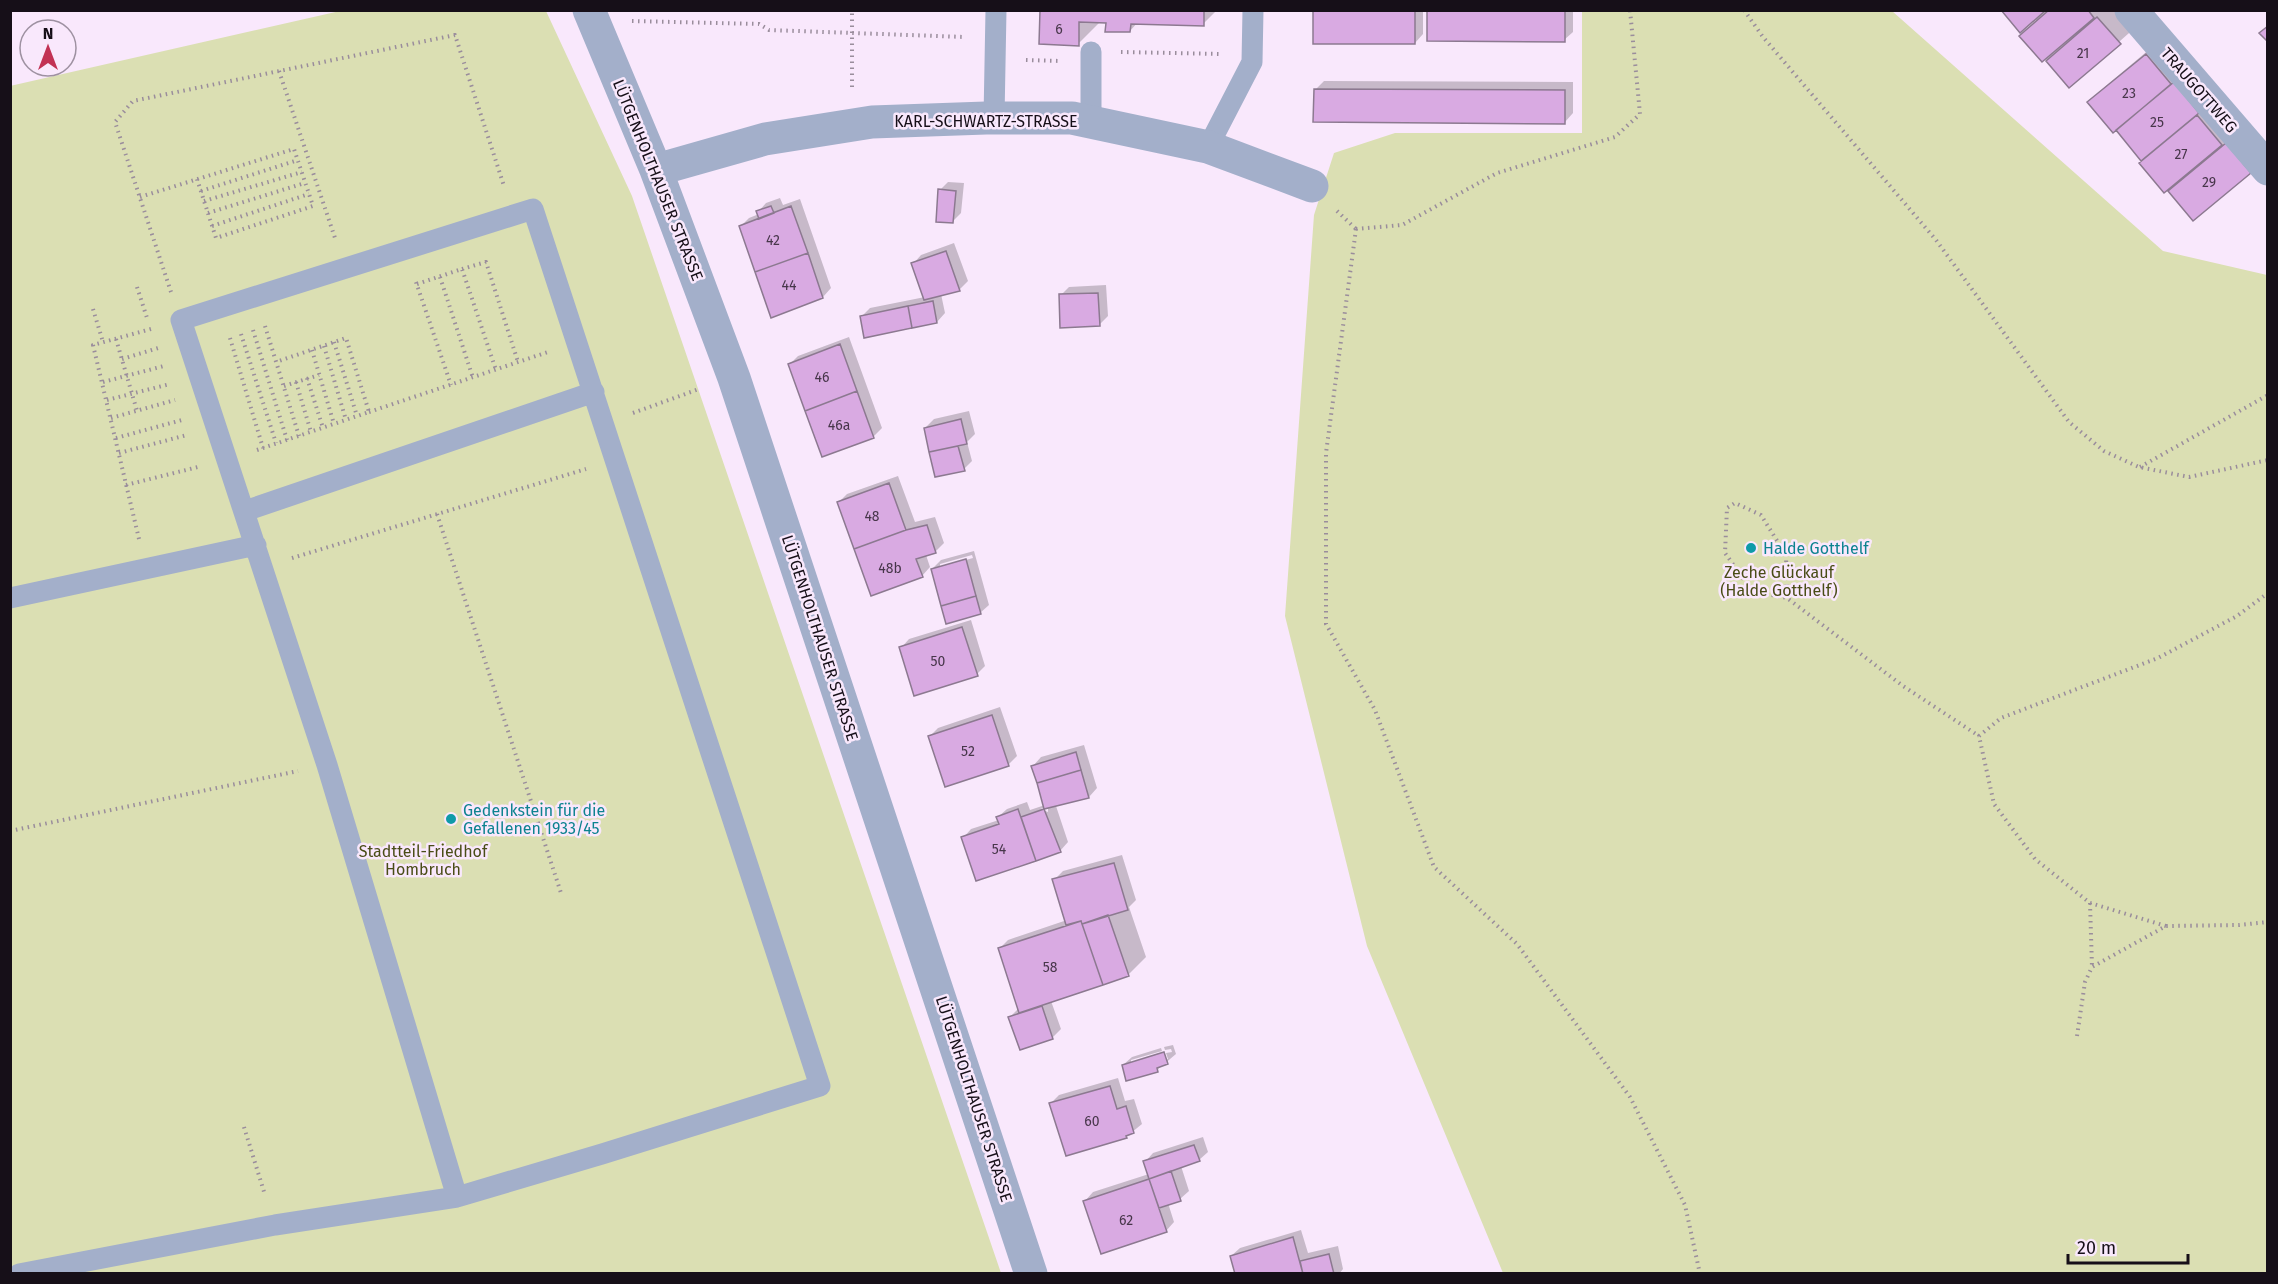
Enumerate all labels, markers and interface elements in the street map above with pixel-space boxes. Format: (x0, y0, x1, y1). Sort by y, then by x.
north arrow (18, 18, 78, 78)
house number: 6 (1055, 21, 1063, 38)
text: N (43, 24, 53, 43)
street label: TRAUGOTTWEG (2157, 44, 2241, 136)
house number: 21 (2077, 45, 2089, 62)
street label: LÜTGENHOLTHAUSER STRASSE (609, 77, 707, 283)
house number: 23 (2122, 85, 2136, 102)
street label: KARL-SCHWARTZ-STRASSE (894, 112, 1078, 131)
house number: 25 (2150, 114, 2164, 131)
house number: 27 (2174, 146, 2188, 163)
house number: 29 (2202, 174, 2216, 191)
house number: 42 (766, 232, 780, 249)
house number: 44 (782, 277, 797, 294)
house number: 46 (815, 369, 829, 386)
house number: 46a (828, 417, 850, 434)
house number: 48 (864, 508, 880, 525)
street label: LÜTGENHOLTHAUSER STRASSE (778, 533, 862, 743)
place label: Halde Gotthelf (1763, 539, 1870, 558)
marker: Halde Gotthelf (1744, 541, 1758, 555)
house number: 48b (878, 560, 902, 577)
park label: Zeche Glückauf (Halde Gotthelf) (1720, 563, 1838, 600)
house number: 50 (931, 653, 946, 670)
house number: 52 (961, 743, 975, 760)
place label: Gedenkstein für die Gefallenen 1933/45 (463, 801, 605, 838)
marker: Gedenkstein für die Gefallenen 1933/45 (444, 812, 458, 826)
house number: 54 (992, 841, 1007, 858)
park label: Stadtteil-Friedhof Hombruch (359, 842, 489, 879)
house number: 58 (1043, 959, 1058, 976)
street label: LÜTGENHOLTHAUSER STRASSE (932, 994, 1016, 1204)
house number: 60 (1084, 1113, 1100, 1130)
house number: 62 (1119, 1212, 1133, 1229)
scale bar (2068, 1227, 2188, 1265)
text: 20 m (2077, 1237, 2116, 1259)

